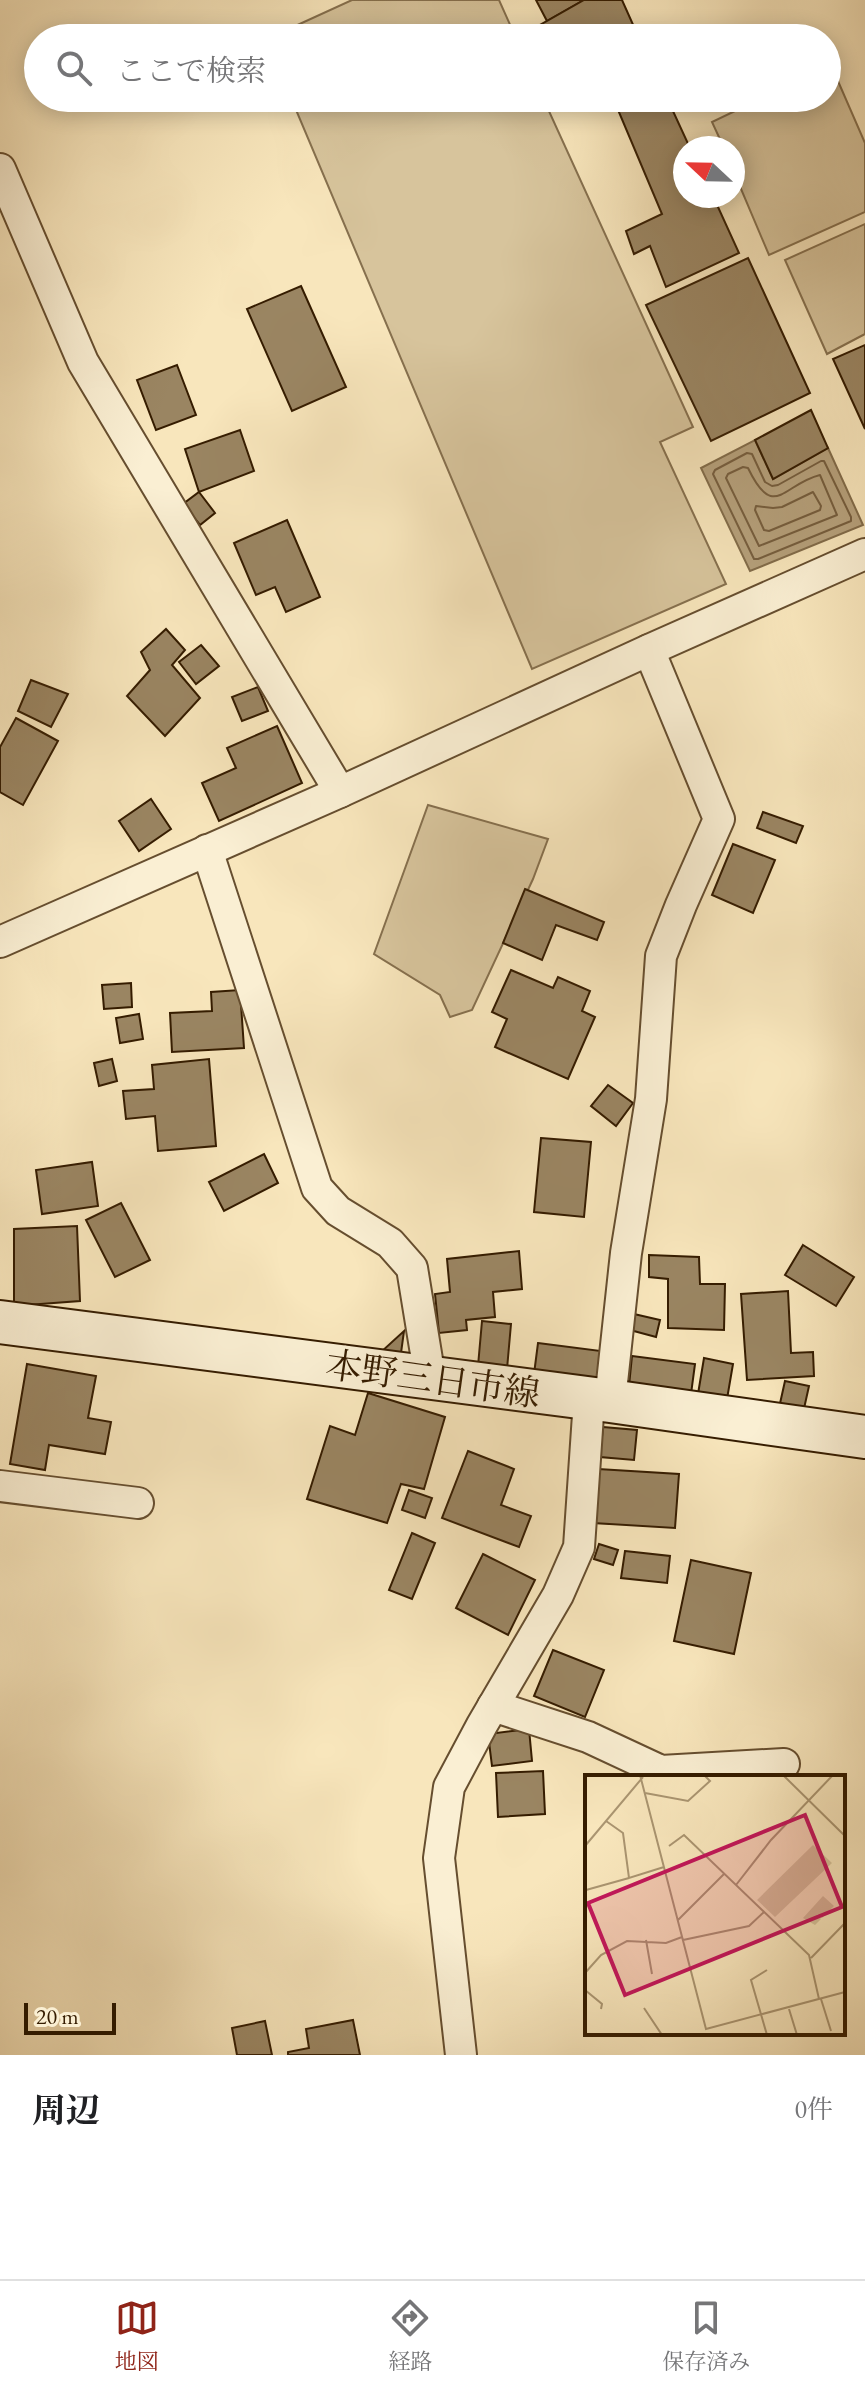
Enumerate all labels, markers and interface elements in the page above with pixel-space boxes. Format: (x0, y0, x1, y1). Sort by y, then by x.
search box (24, 24, 841, 112)
icon: search (52, 46, 96, 90)
text: ここで検索 (116, 51, 266, 90)
north arrow (673, 136, 745, 208)
street label: 本野三日市線 (323, 1341, 543, 1417)
inset map (585, 1775, 845, 2035)
scale bar (24, 1999, 116, 2035)
text: 20 m (36, 2002, 79, 2031)
text: 周辺 (32, 2088, 100, 2132)
text: 0件 (795, 2092, 833, 2126)
tab: 地図 (115, 2296, 159, 2376)
tab: 経路 (388, 2296, 432, 2376)
tab: 保存済み (662, 2296, 750, 2376)

